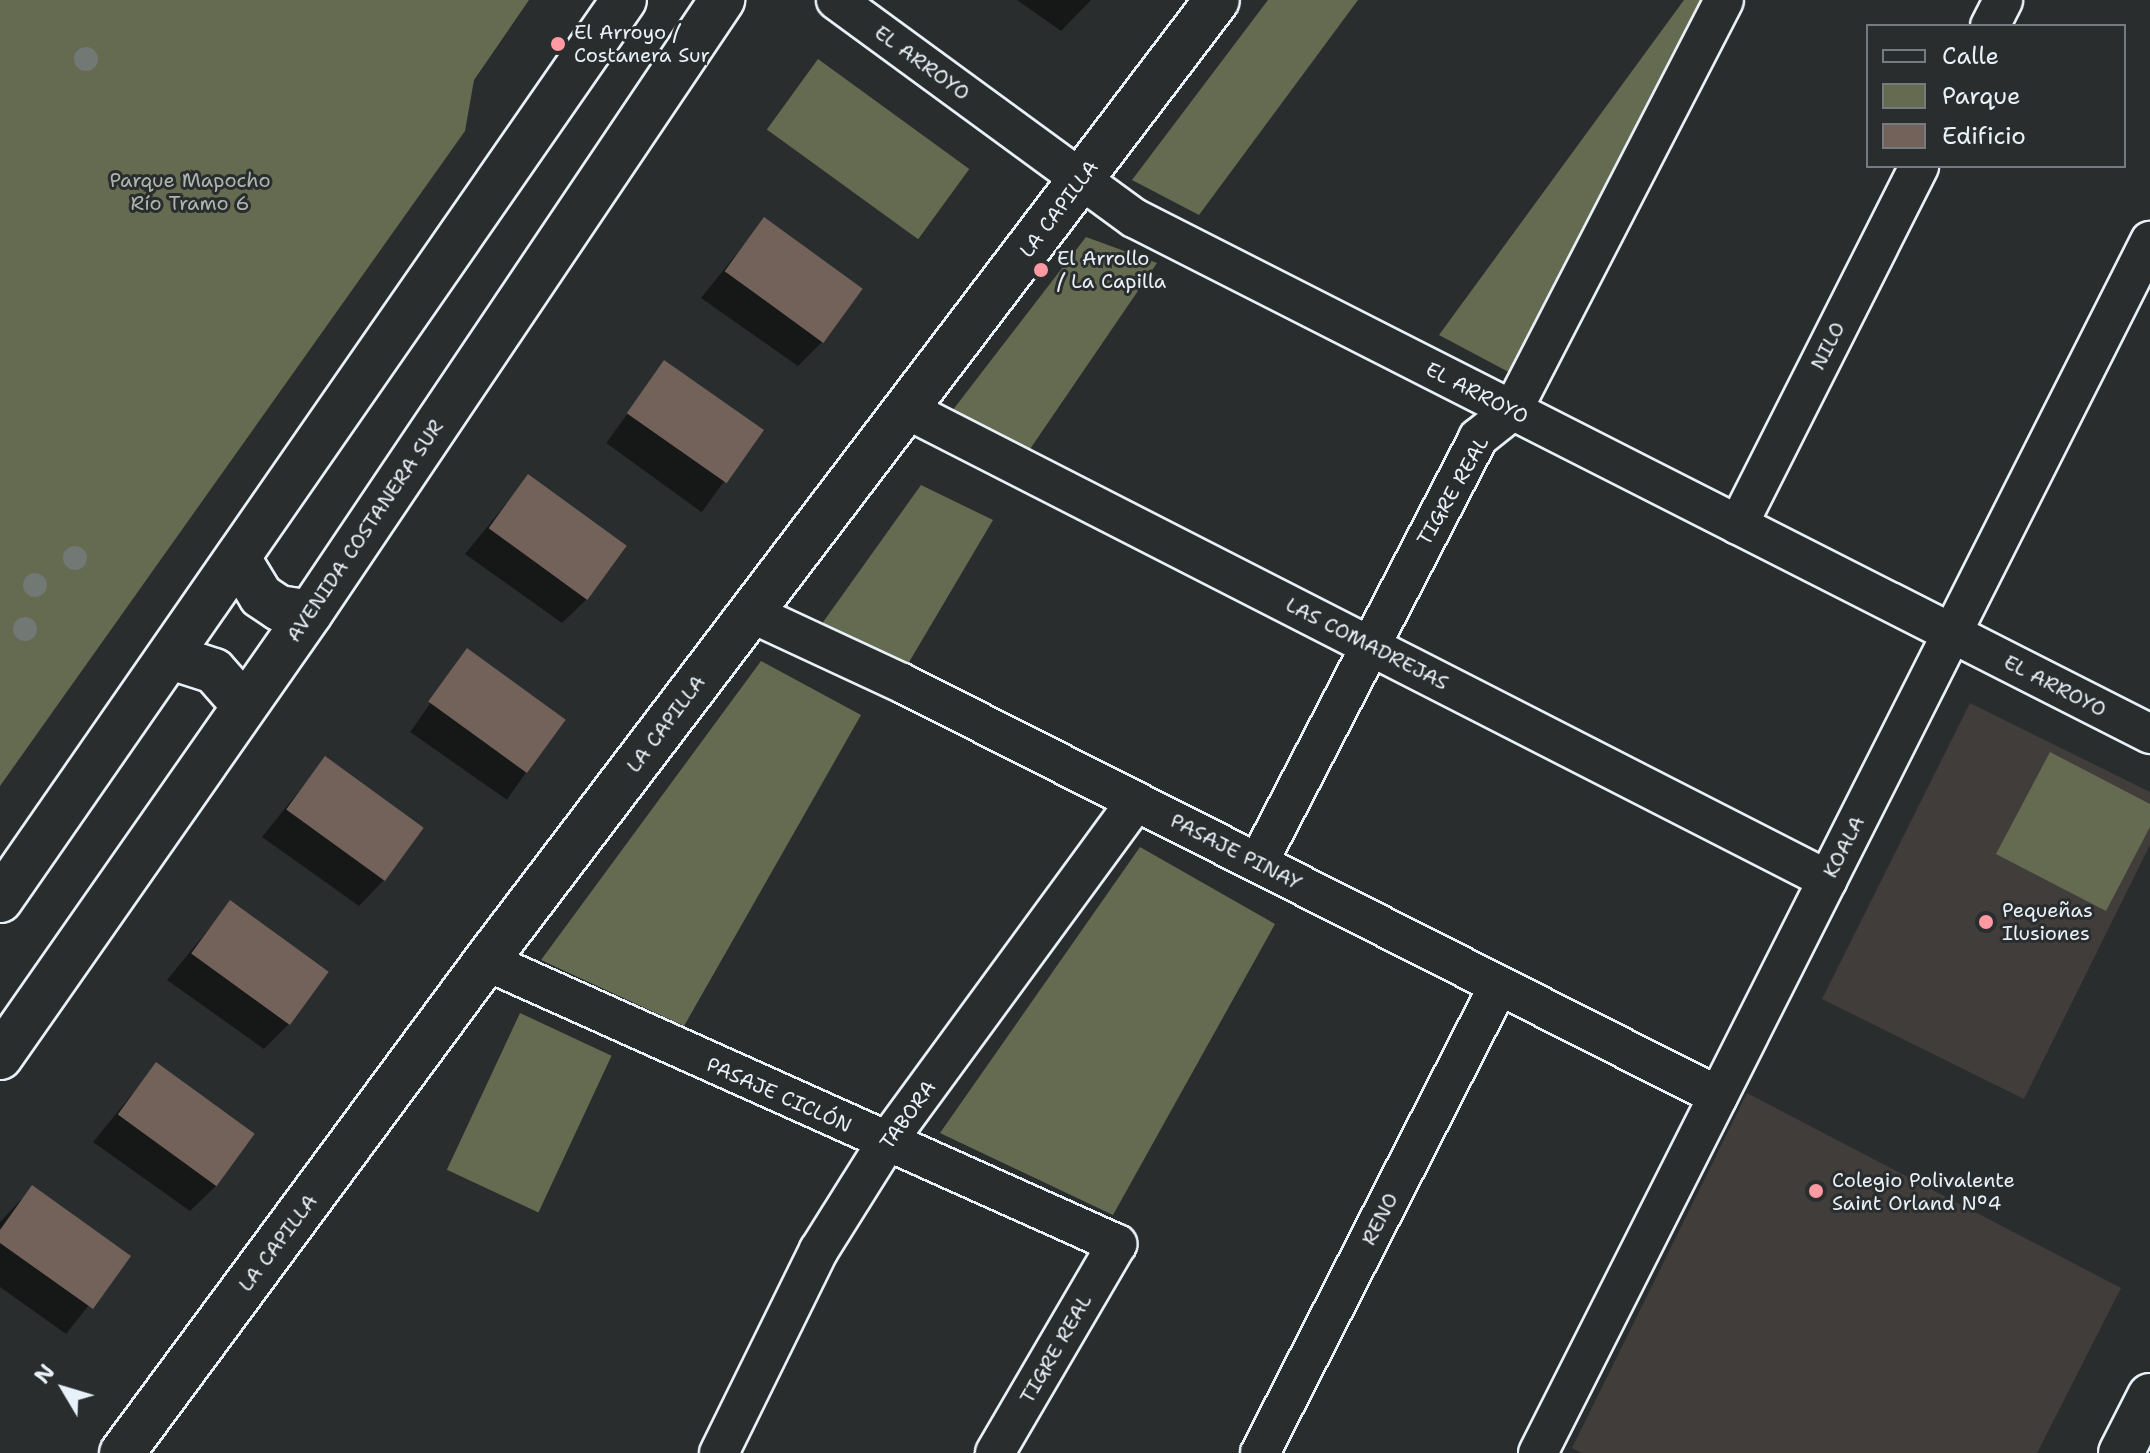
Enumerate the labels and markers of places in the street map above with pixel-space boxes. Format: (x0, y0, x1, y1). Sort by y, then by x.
place label: El Arroyo / Costanera Sur (574, 20, 710, 67)
marker: El Arroyo / Costanera Sur (549, 35, 567, 53)
place label: El Arrollo / La Capilla (1057, 246, 1166, 293)
marker: El Arrollo / La Capilla (1032, 261, 1050, 279)
place label: Pequeñas Ilusiones (2002, 898, 2093, 945)
marker: Pequeñas Ilusiones (1977, 913, 1995, 931)
place label: Colegio Polivalente Saint Orland Nº4 (1832, 1168, 2015, 1215)
marker: Colegio Polivalente Saint Orland Nº4 (1807, 1182, 1825, 1200)

